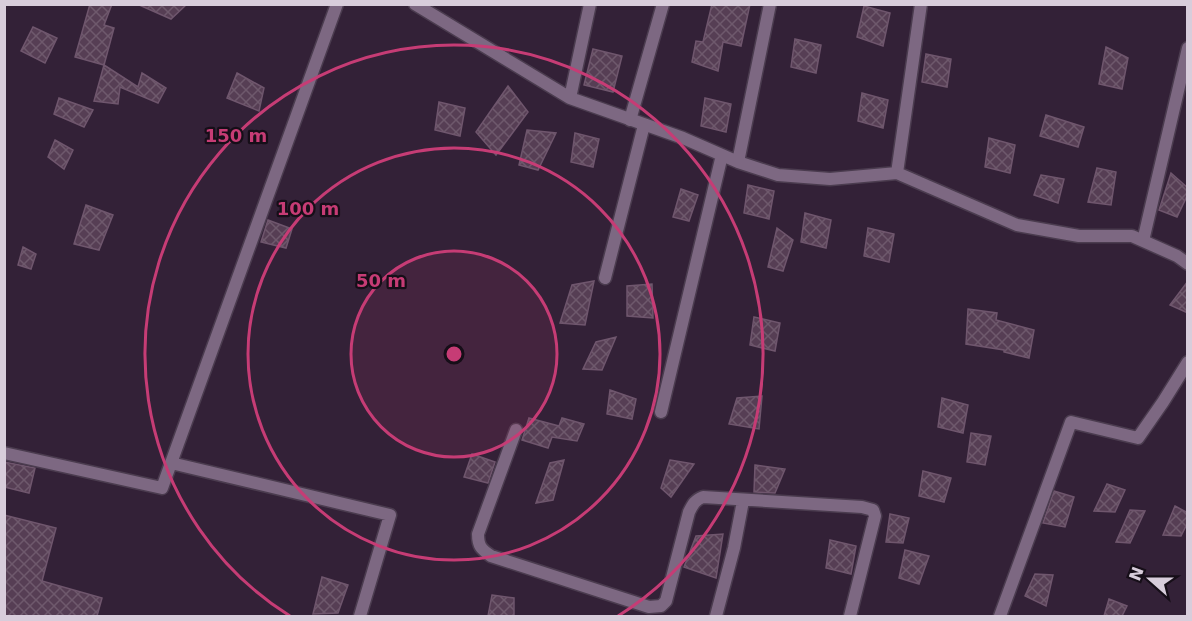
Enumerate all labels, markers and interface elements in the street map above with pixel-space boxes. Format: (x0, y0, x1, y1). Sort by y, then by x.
text: 150 m (205, 125, 267, 146)
text: 100 m (277, 198, 339, 219)
text: 50 m (356, 270, 406, 291)
centre of rings (444, 344, 464, 364)
north arrow (1120, 549, 1180, 609)
text: N (1125, 564, 1148, 583)

